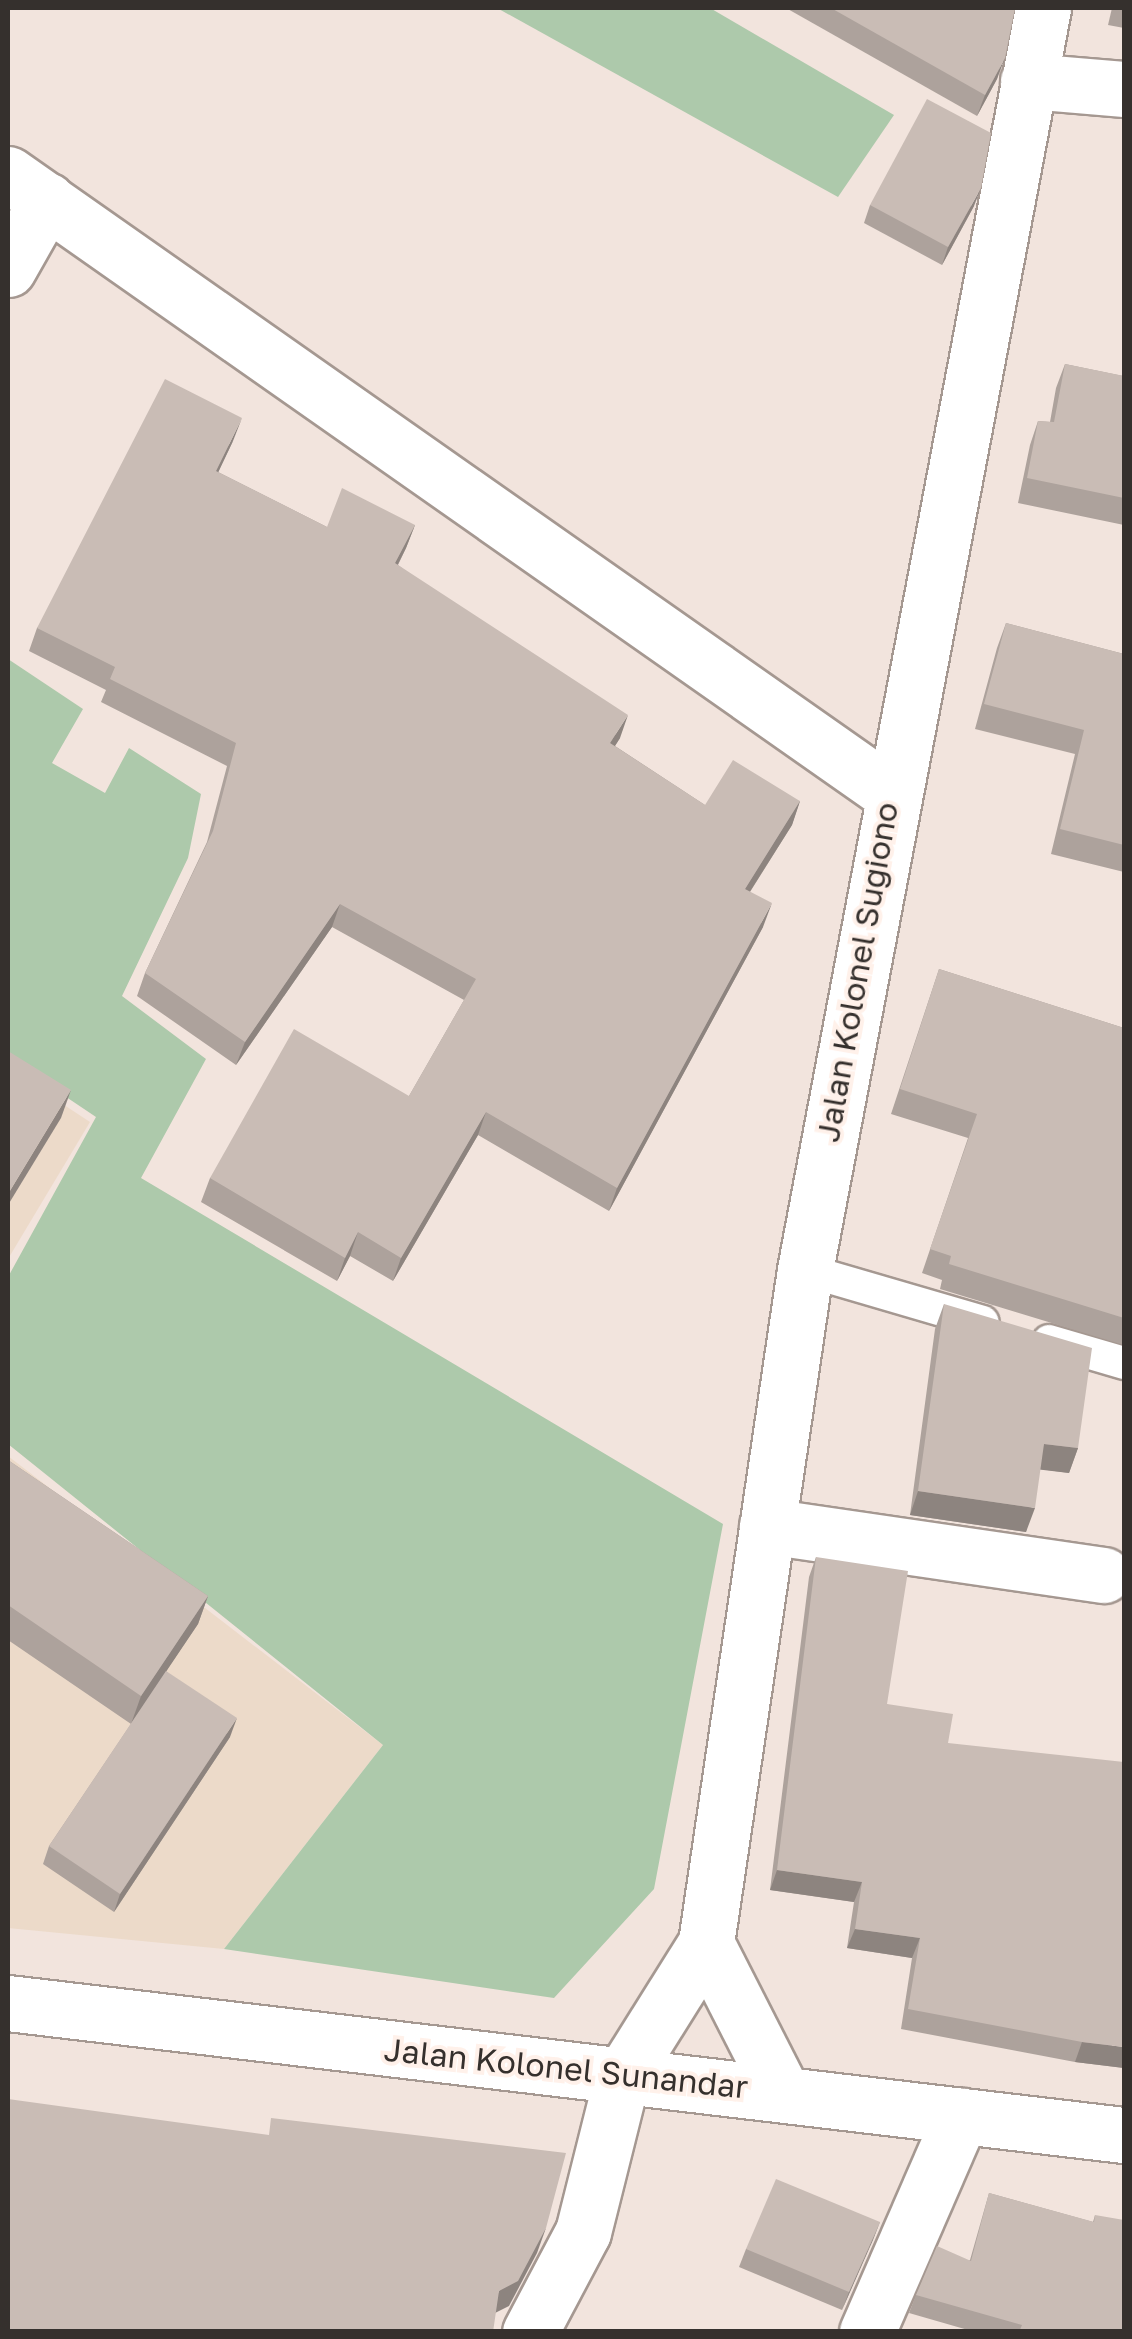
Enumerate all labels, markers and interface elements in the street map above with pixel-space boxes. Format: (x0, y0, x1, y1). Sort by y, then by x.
street label: Jalan Kolonel Sugiono (808, 799, 906, 1145)
street label: Jalan Kolonel Sunandar (382, 2030, 750, 2106)

